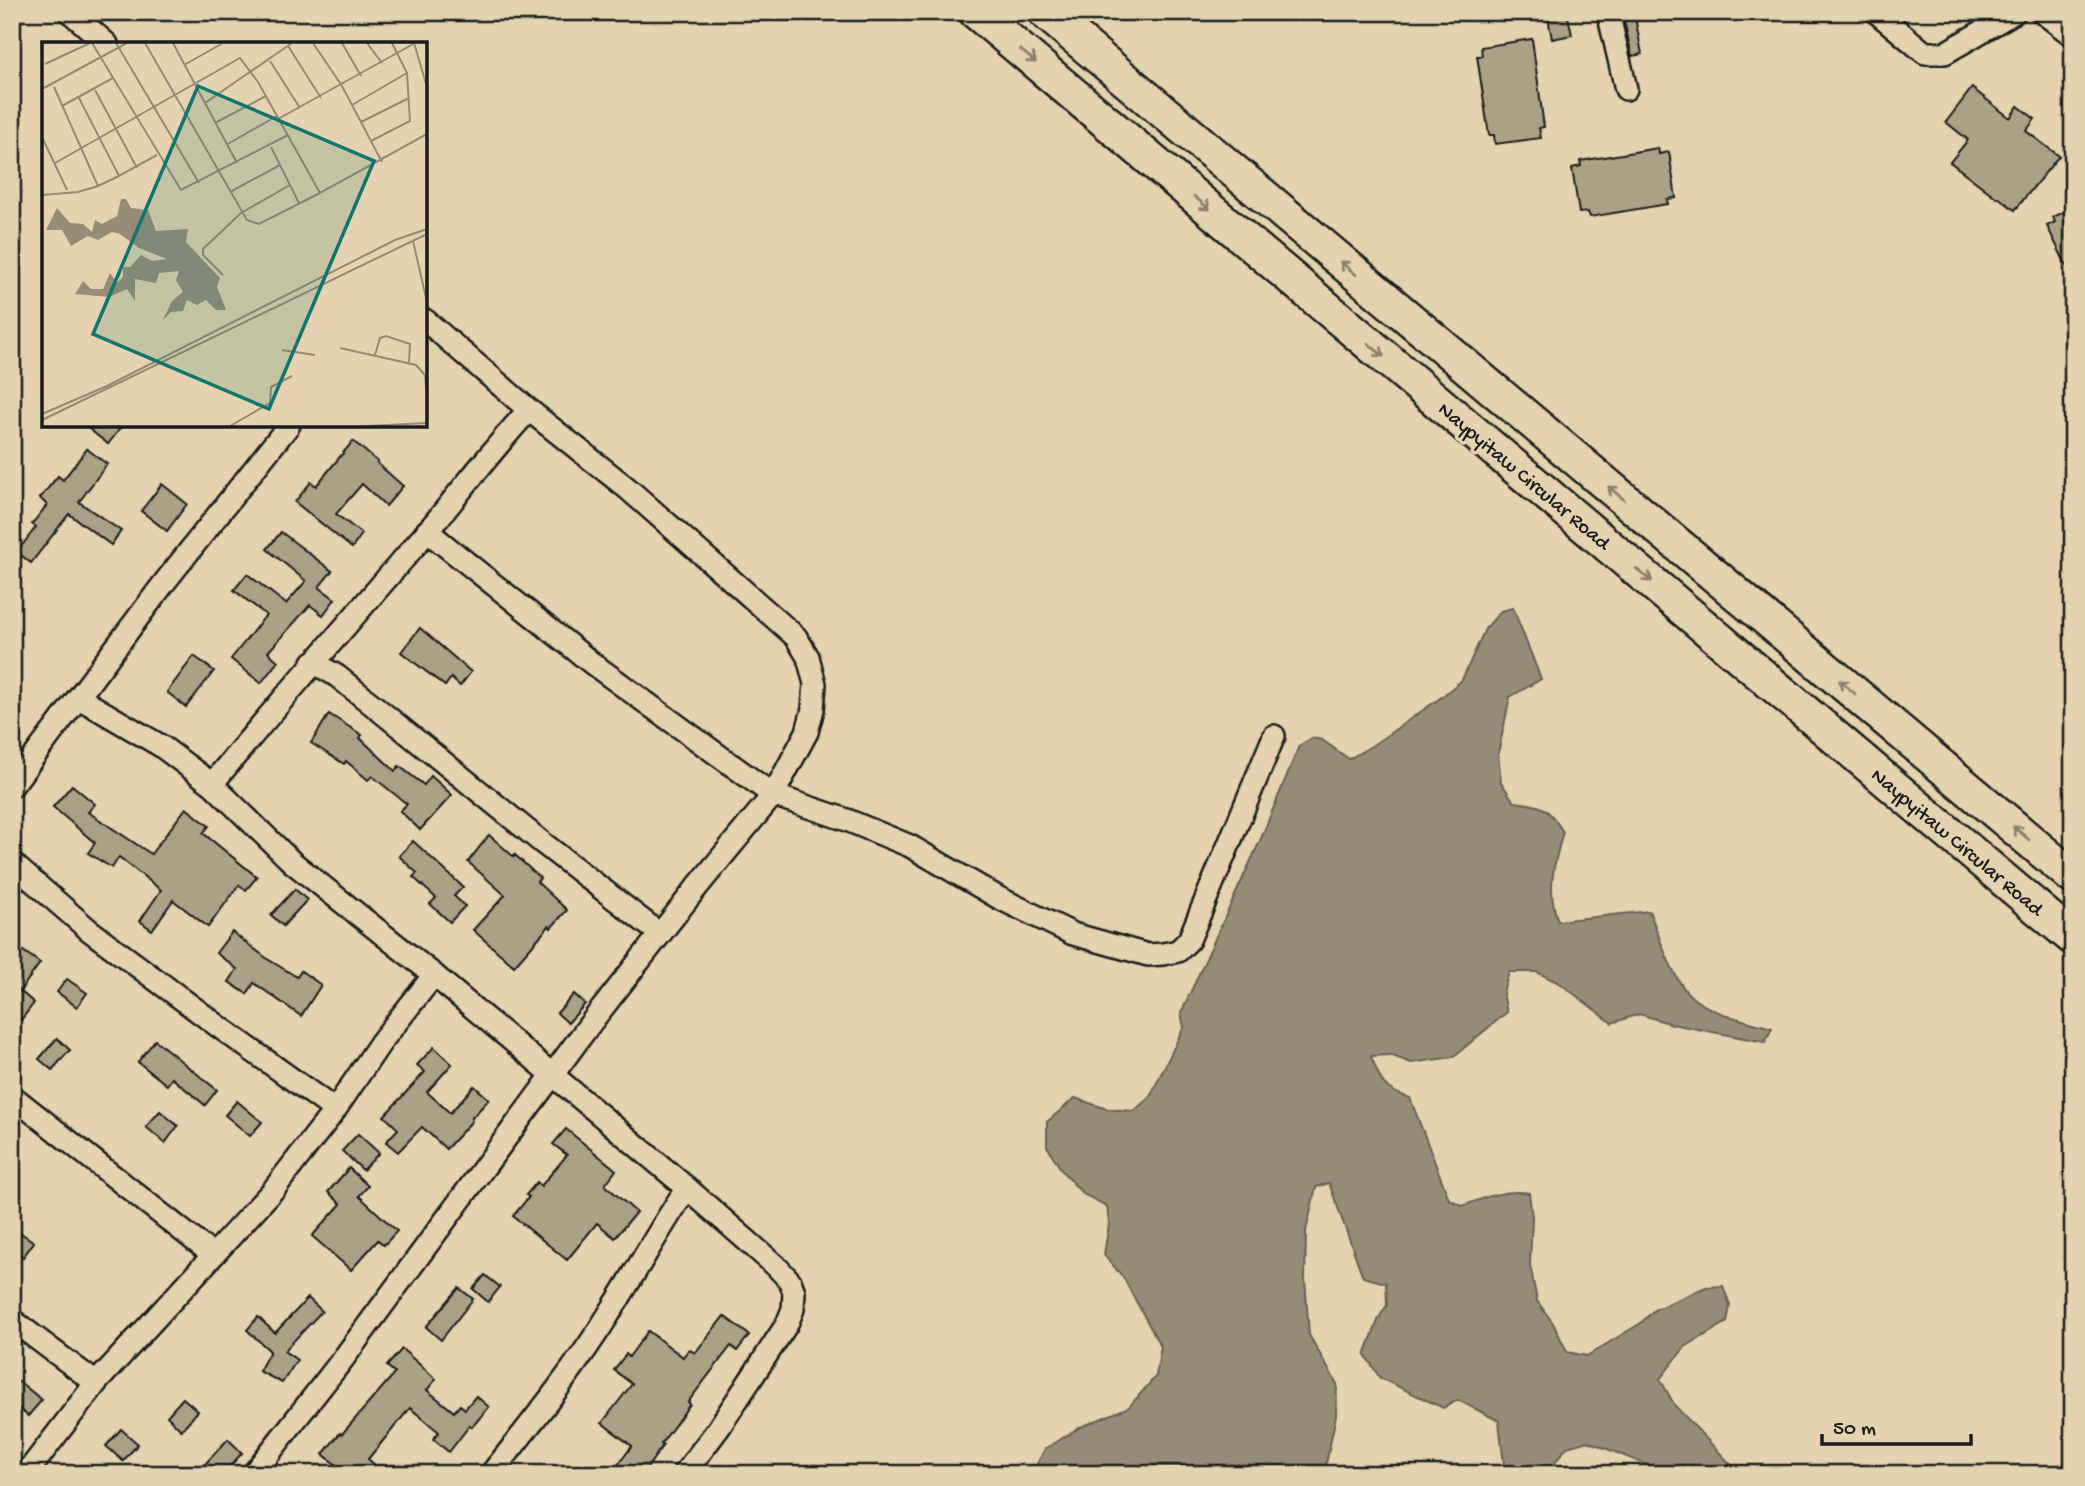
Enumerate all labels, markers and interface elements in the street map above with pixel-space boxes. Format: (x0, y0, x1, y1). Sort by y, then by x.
inset map (42, 42, 427, 427)
one-way arrow (1019, 48, 1037, 64)
one-way arrow (1193, 195, 1211, 211)
one-way arrow (1340, 260, 1358, 275)
one-way arrow (1367, 341, 1385, 357)
street label: Naypyitaw Circular Road (1431, 398, 1615, 558)
one-way arrow (1608, 485, 1626, 501)
one-way arrow (1634, 567, 1652, 583)
one-way arrow (1838, 679, 1856, 695)
street label: Naypyitaw Circular Road (1864, 764, 2048, 924)
one-way arrow (2012, 825, 2030, 841)
scale bar (1822, 1402, 1971, 1446)
text: 50 m (1833, 1418, 1876, 1443)

